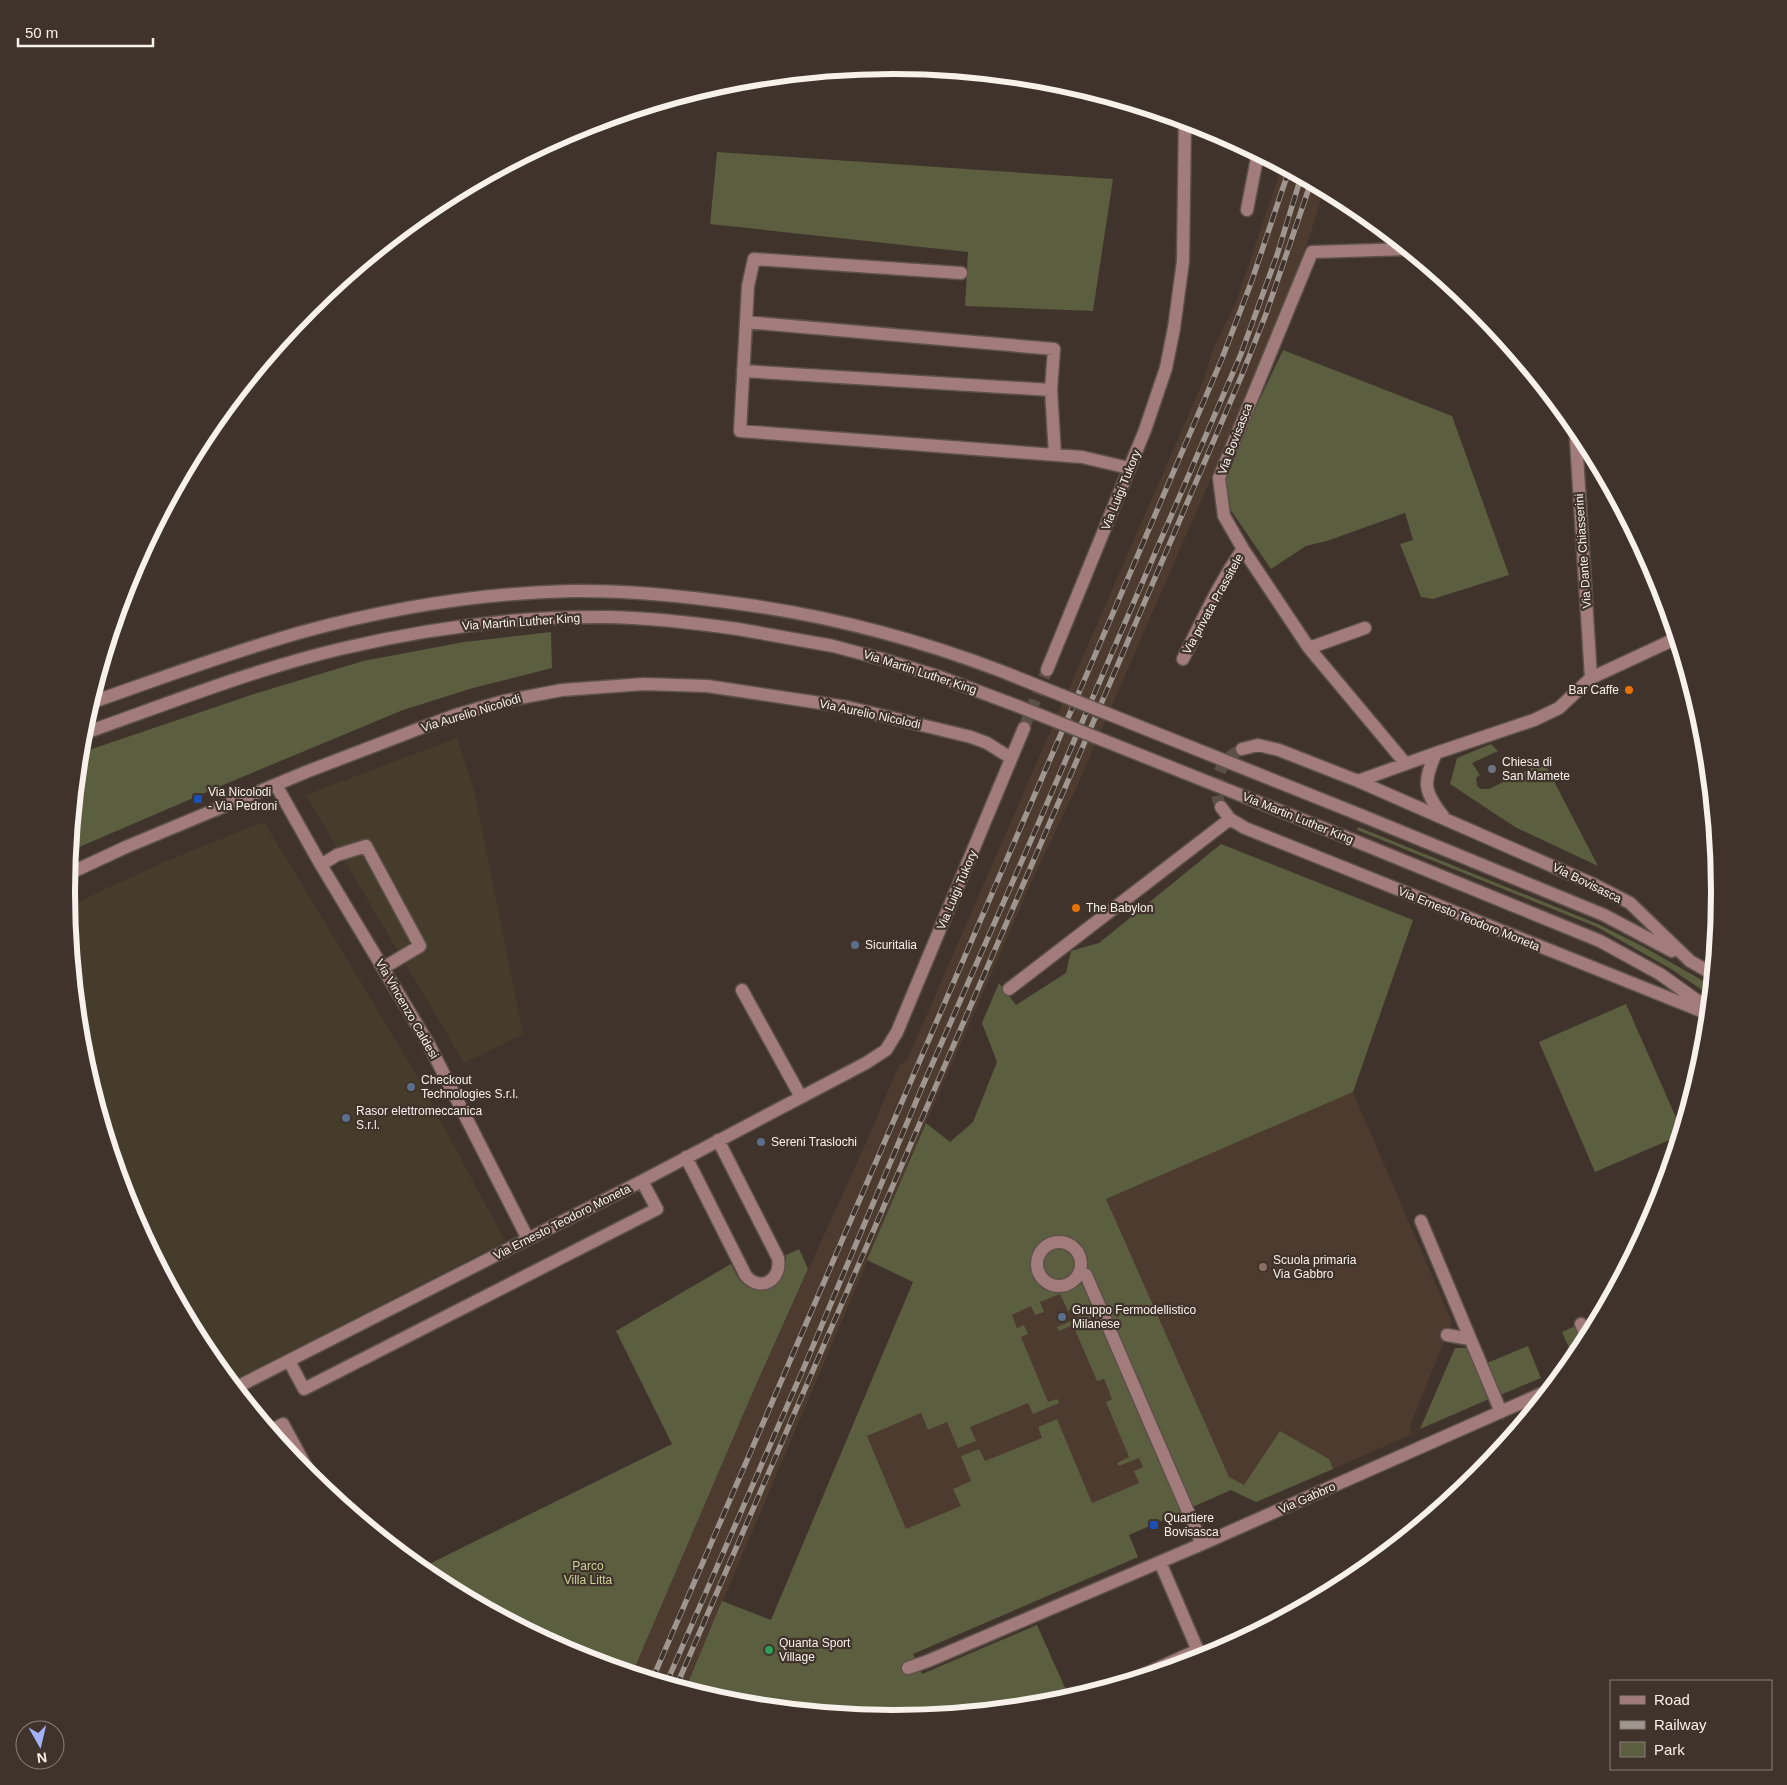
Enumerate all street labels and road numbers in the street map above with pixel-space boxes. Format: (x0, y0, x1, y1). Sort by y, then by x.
street label: Via Bovisasca (1215, 401, 1255, 477)
street label: Via Luigi Tukory (1099, 448, 1143, 532)
street label: Via Dante Chiasserini (1572, 493, 1594, 609)
street label: Via privata Prassitele (1180, 551, 1247, 657)
street label: Via Martin Luther King (461, 611, 581, 633)
street label: Via Martin Luther King (861, 647, 979, 697)
street label: Via Aurelio Nicolodi (420, 691, 522, 735)
street label: Via Aurelio Nicolodi (818, 696, 922, 732)
street label: Via Martin Luther King (1240, 789, 1356, 847)
street label: Via Luigi Tukory (934, 848, 980, 932)
street label: Via Bovisasca (1550, 860, 1624, 906)
street label: Via Ernesto Teodoro Moneta (1396, 884, 1542, 954)
street label: Via Vincenzo Caldesi (373, 957, 441, 1061)
street label: Via Ernesto Teodoro Moneta (491, 1181, 633, 1263)
street label: Via Gabbro (1277, 1479, 1338, 1517)

